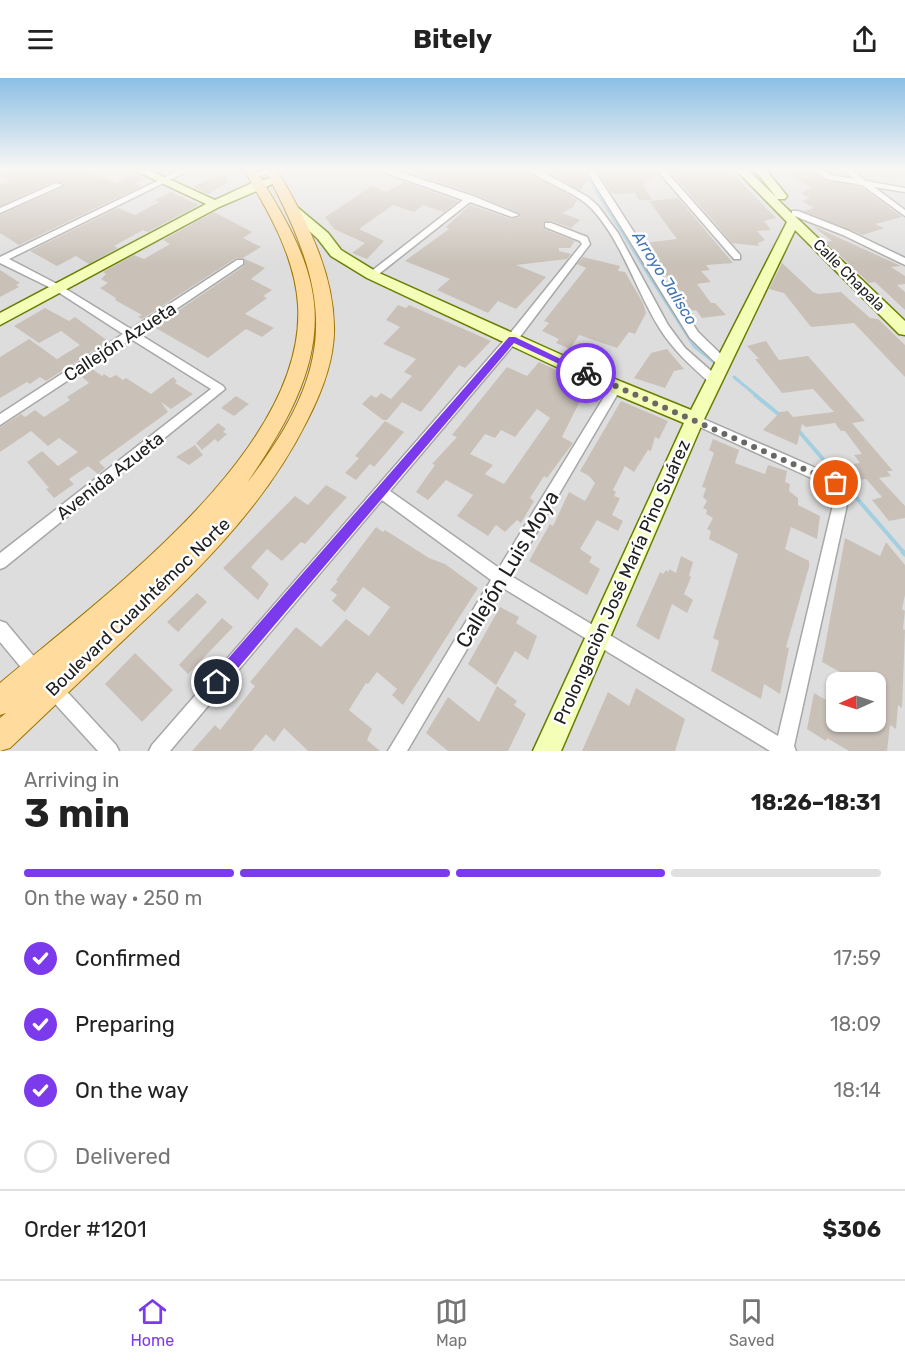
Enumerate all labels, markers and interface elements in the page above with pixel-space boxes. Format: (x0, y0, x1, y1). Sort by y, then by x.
icon: menu (24, 23, 57, 56)
text: Bitely (413, 23, 492, 55)
icon: share (848, 23, 881, 56)
water label: Arroyo Jalisco (628, 227, 701, 328)
street label: Calle Chapala (809, 235, 889, 315)
street label: Callejón Azueta (60, 297, 180, 387)
courier (556, 343, 616, 403)
icon: bike (570, 357, 603, 390)
street label: Avenida Azueta (52, 427, 168, 525)
street label: Prolongaciòn José María Pino Suárez (549, 436, 695, 728)
pin (810, 457, 861, 508)
icon: bag (819, 466, 852, 499)
street label: Callejón Luis Moya (450, 486, 564, 652)
street label: Boulevard Cuauhtémoc Norte (41, 513, 235, 701)
pin (191, 656, 242, 707)
icon: home (200, 665, 233, 698)
north arrow (826, 672, 886, 732)
map controls (826, 672, 886, 732)
text: Arriving in (24, 768, 119, 792)
text: 18:26–18:31 (751, 789, 881, 816)
text: 3 min (24, 791, 130, 837)
text: On the way · 250 m (24, 886, 202, 910)
icon: check (24, 942, 57, 975)
text: Confirmed (75, 945, 181, 972)
text: 17:59 (833, 946, 881, 970)
icon: check (24, 1008, 57, 1041)
text: Preparing (75, 1011, 175, 1038)
text: 18:09 (830, 1012, 881, 1036)
icon: check (24, 1074, 57, 1107)
text: On the way (75, 1077, 189, 1104)
text: 18:14 (834, 1078, 881, 1102)
text: Delivered (75, 1143, 171, 1170)
text: Order #1201 (24, 1216, 147, 1243)
text: $306 (823, 1216, 881, 1243)
tab: Home (130, 1295, 174, 1350)
tab: Map (435, 1295, 468, 1350)
tab: Saved (729, 1295, 775, 1350)

